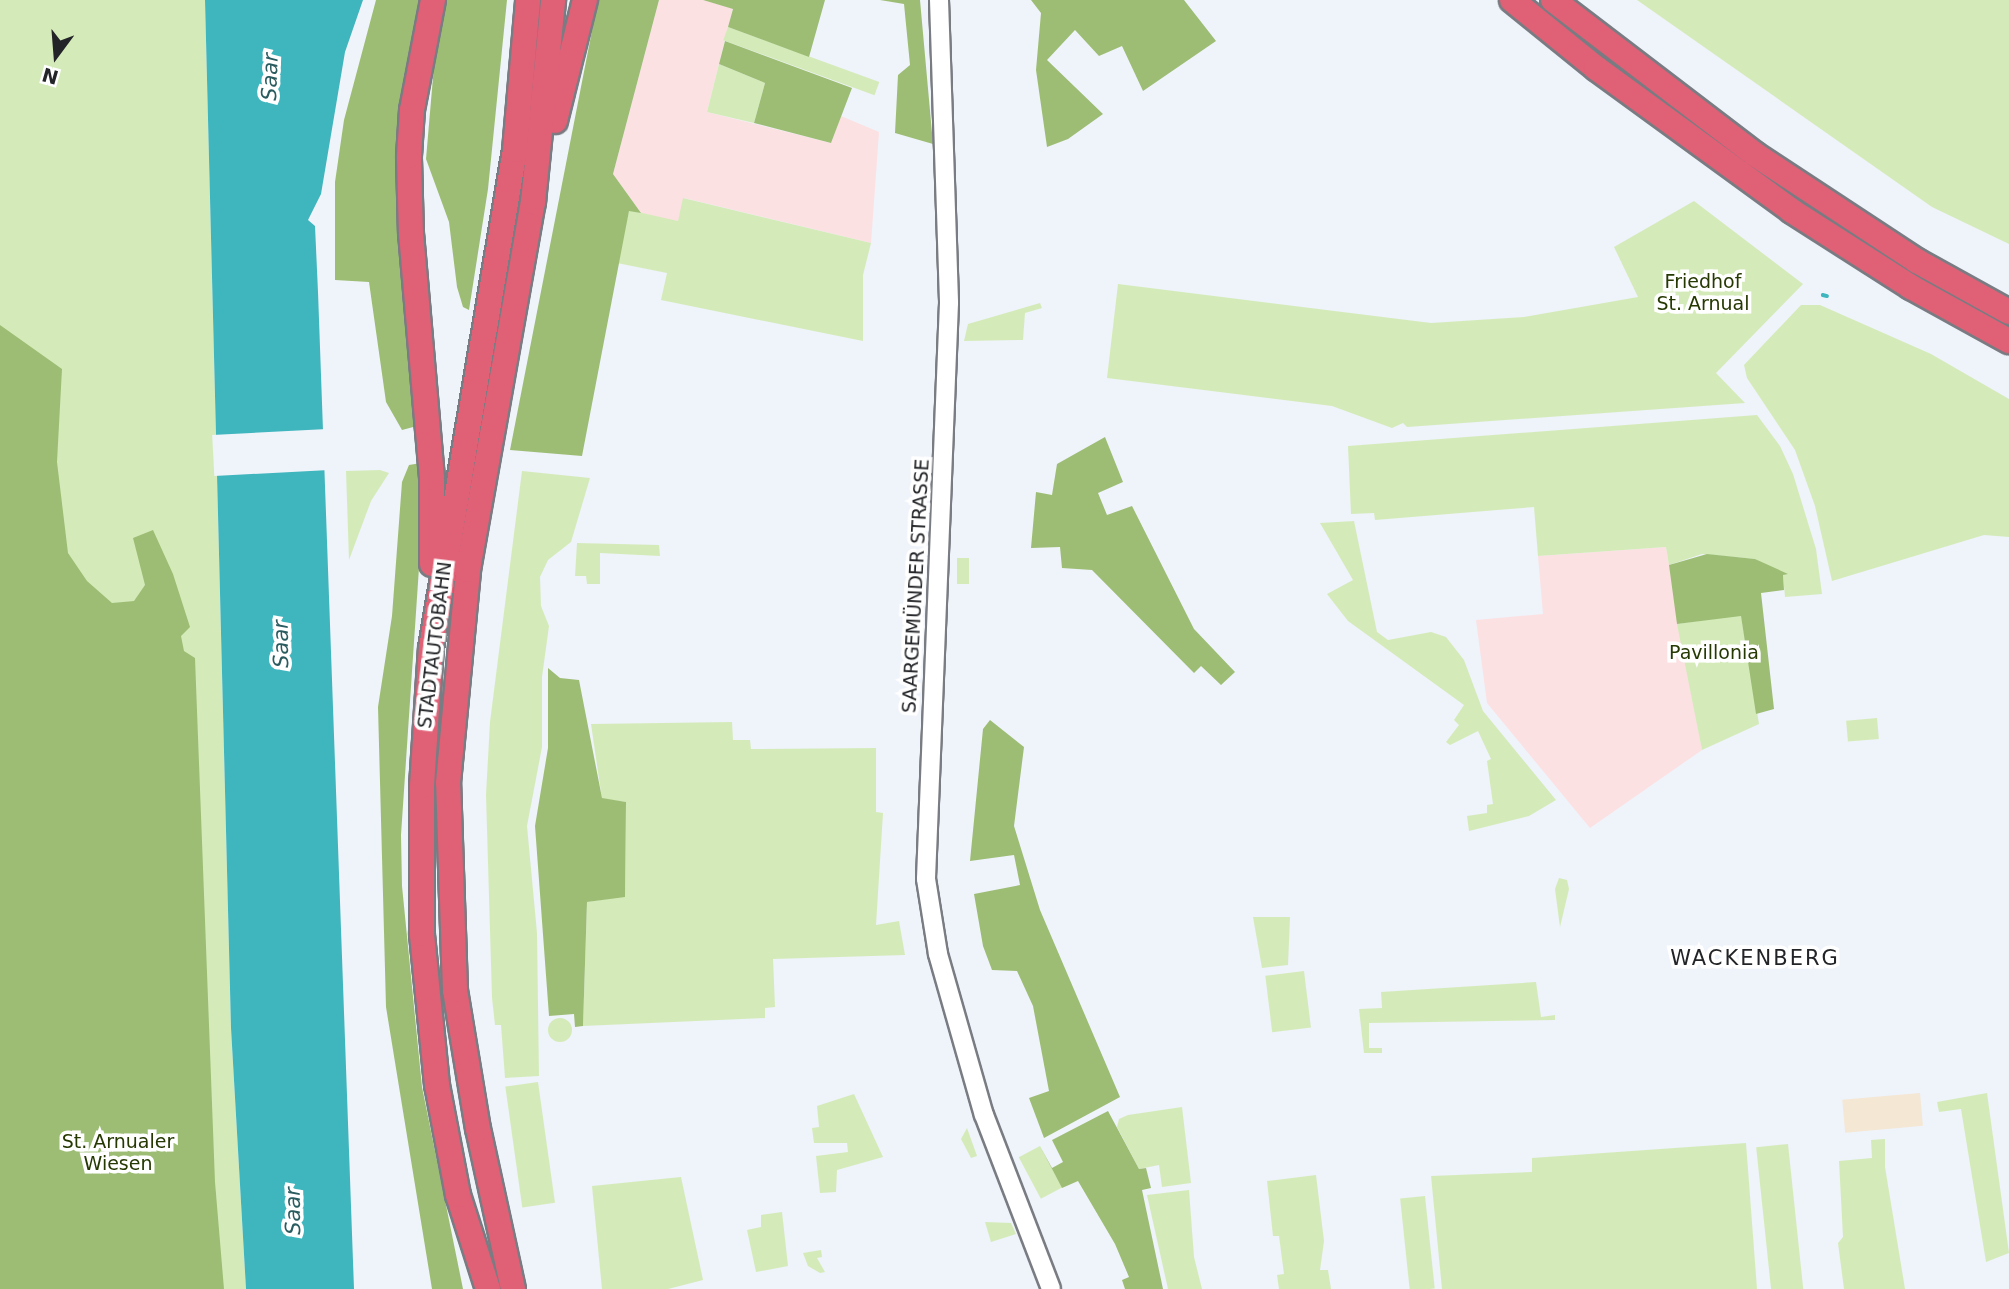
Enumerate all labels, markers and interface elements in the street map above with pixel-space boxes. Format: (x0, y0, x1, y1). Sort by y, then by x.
north arrow (21, 21, 91, 91)
water label: Saar (257, 53, 283, 101)
text: N (40, 63, 61, 89)
park label: Friedhof St. Arnual (1656, 271, 1750, 315)
street label: SAARGEMÜNDER STRASSE (898, 458, 934, 714)
street label: STADTAUTOBAHN (413, 560, 457, 730)
water label: Saar (268, 620, 294, 668)
park label: Pavillonia (1669, 642, 1759, 664)
district label: WACKENBERG (1671, 945, 1839, 971)
park label: St. Arnualer Wiesen (62, 1131, 174, 1175)
water label: Saar (280, 1187, 306, 1235)

